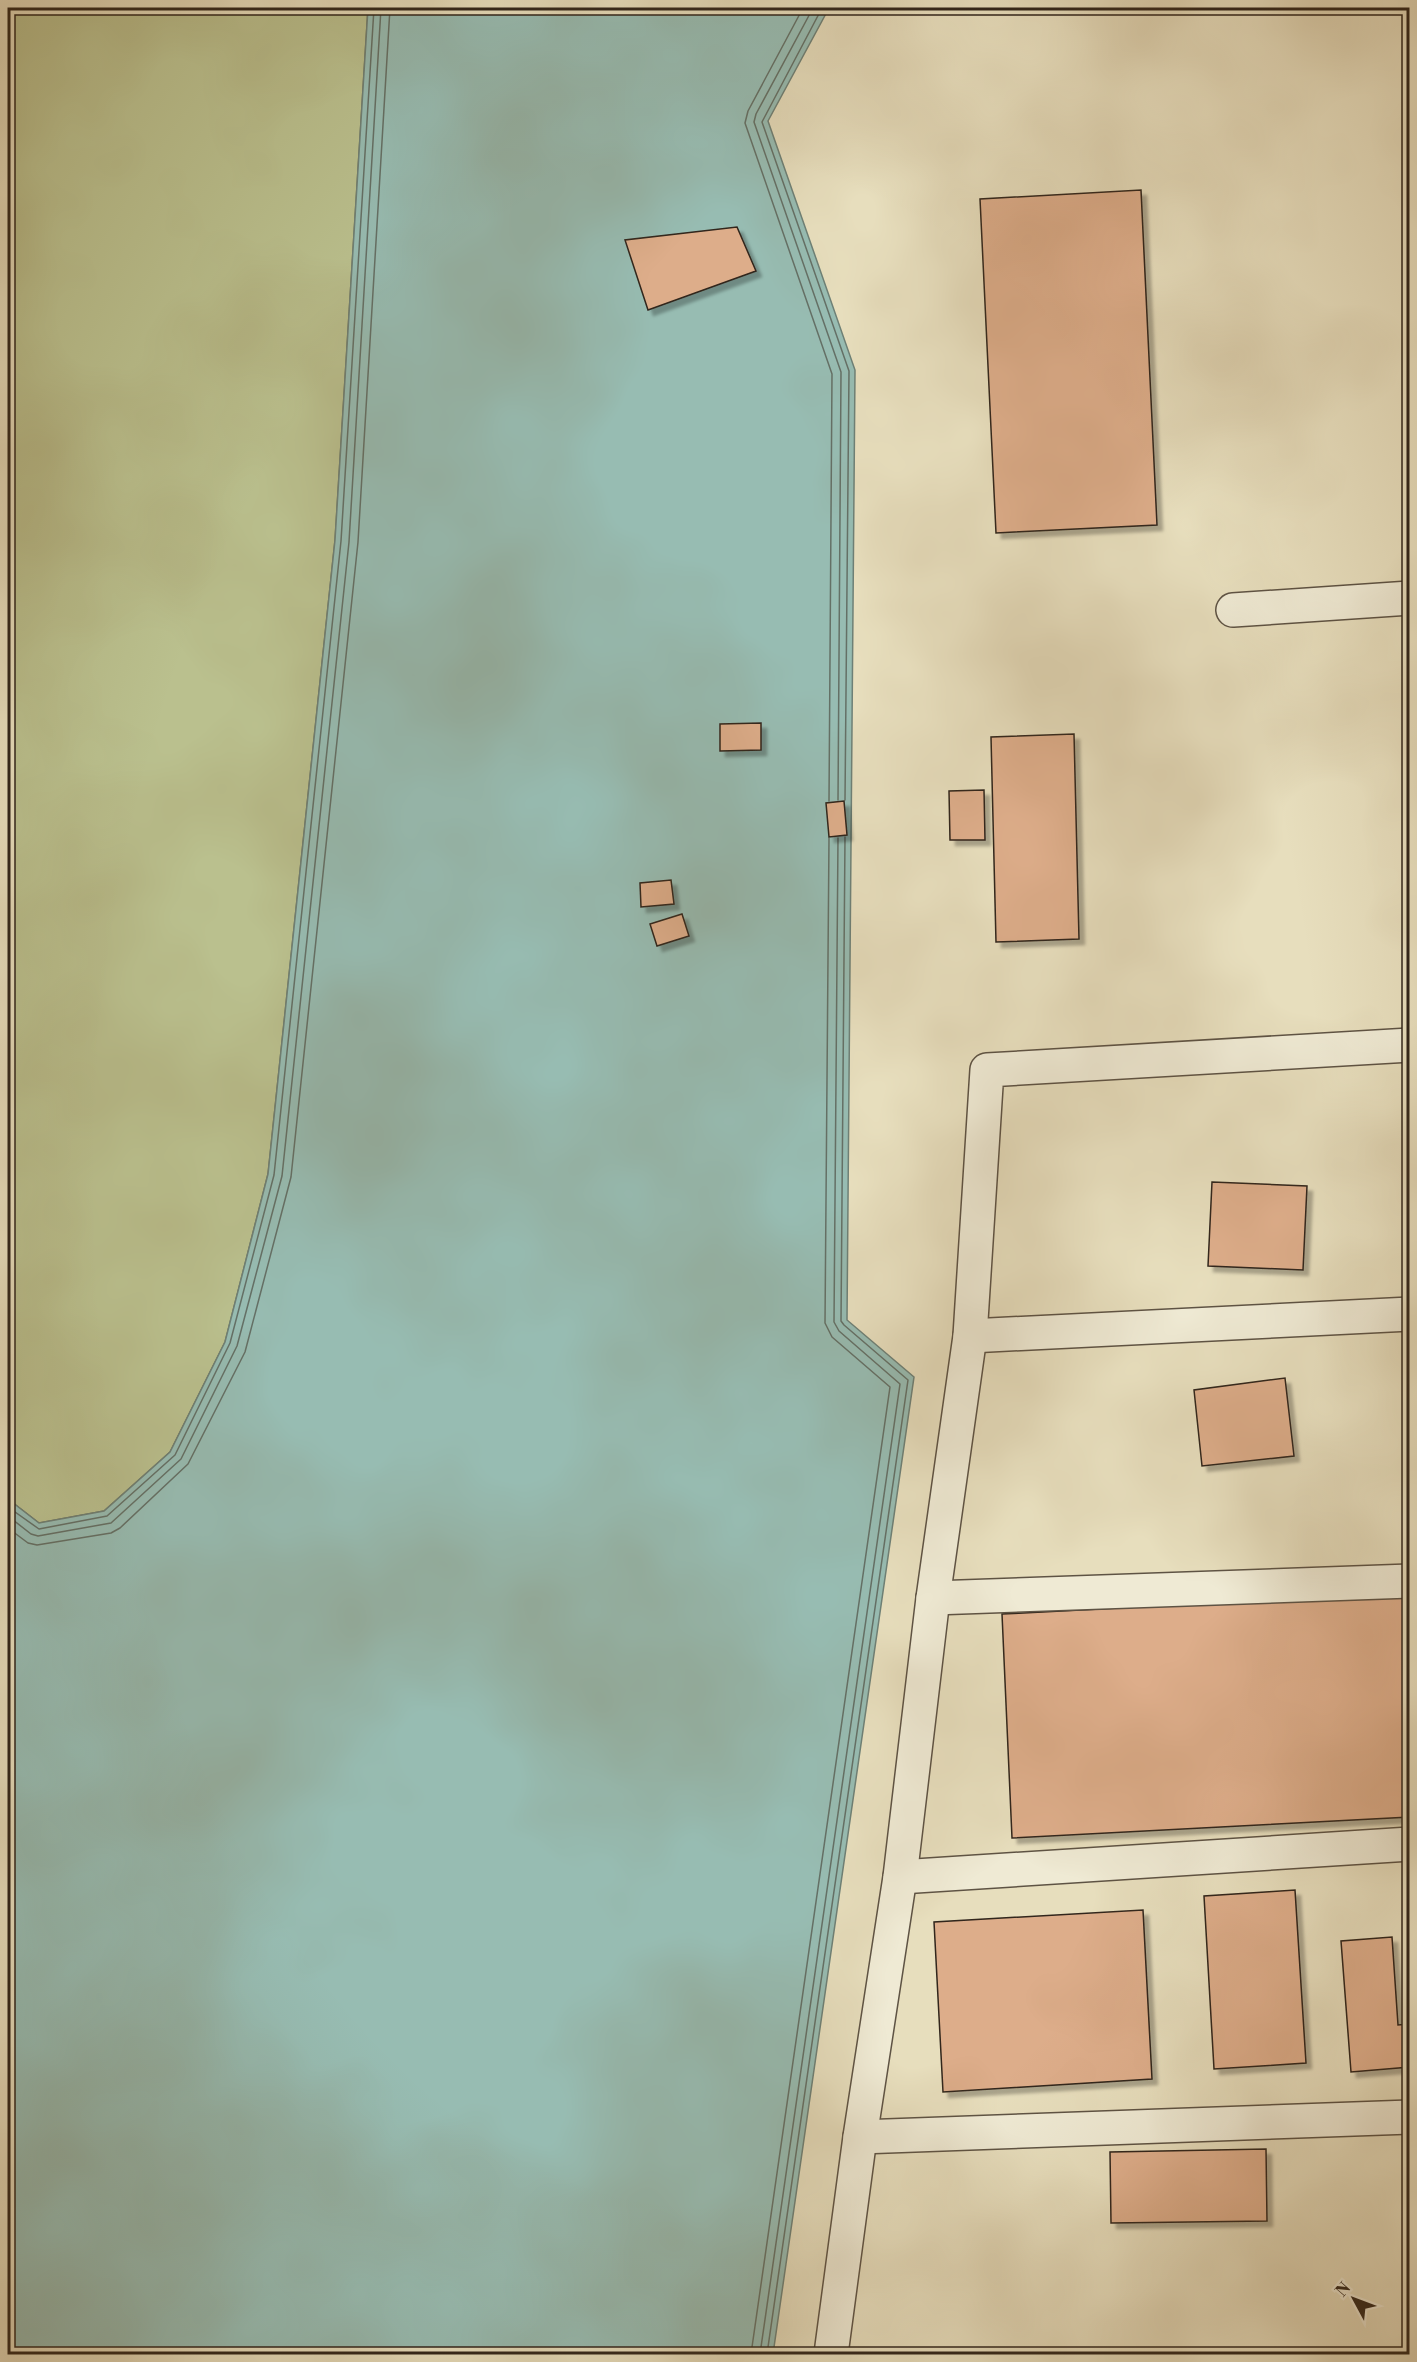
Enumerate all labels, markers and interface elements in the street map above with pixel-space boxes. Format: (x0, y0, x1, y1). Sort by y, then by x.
north arrow (1324, 2269, 1384, 2329)
text: N (1332, 2278, 1355, 2301)

